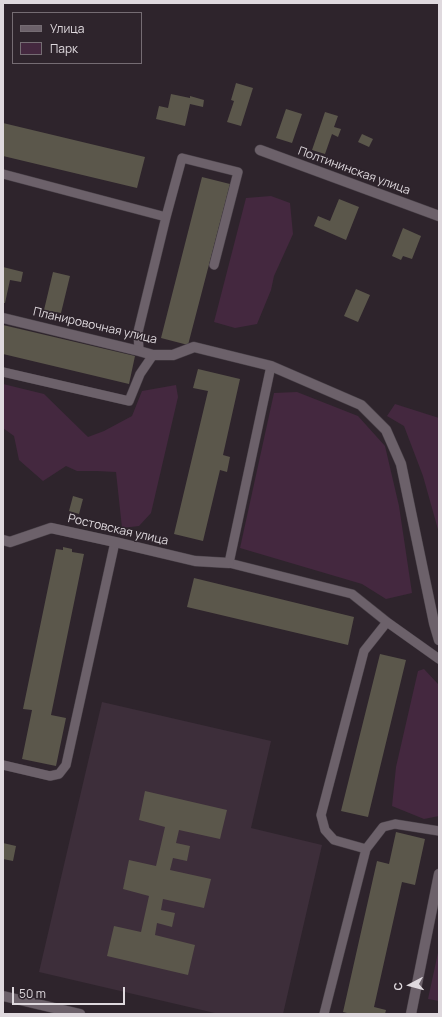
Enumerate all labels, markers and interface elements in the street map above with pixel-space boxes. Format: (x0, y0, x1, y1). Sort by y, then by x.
legend (12, 12, 142, 64)
text: Улица (50, 20, 84, 37)
text: Парк (50, 40, 78, 57)
street label: Полтининская улица (296, 144, 412, 198)
street label: Планировочная улица (32, 305, 158, 347)
street label: Ростовская улица (66, 511, 170, 549)
north arrow (390, 965, 430, 1005)
scale bar (14, 979, 127, 1005)
text: С (390, 981, 405, 991)
text: 50 m (19, 985, 46, 1002)

